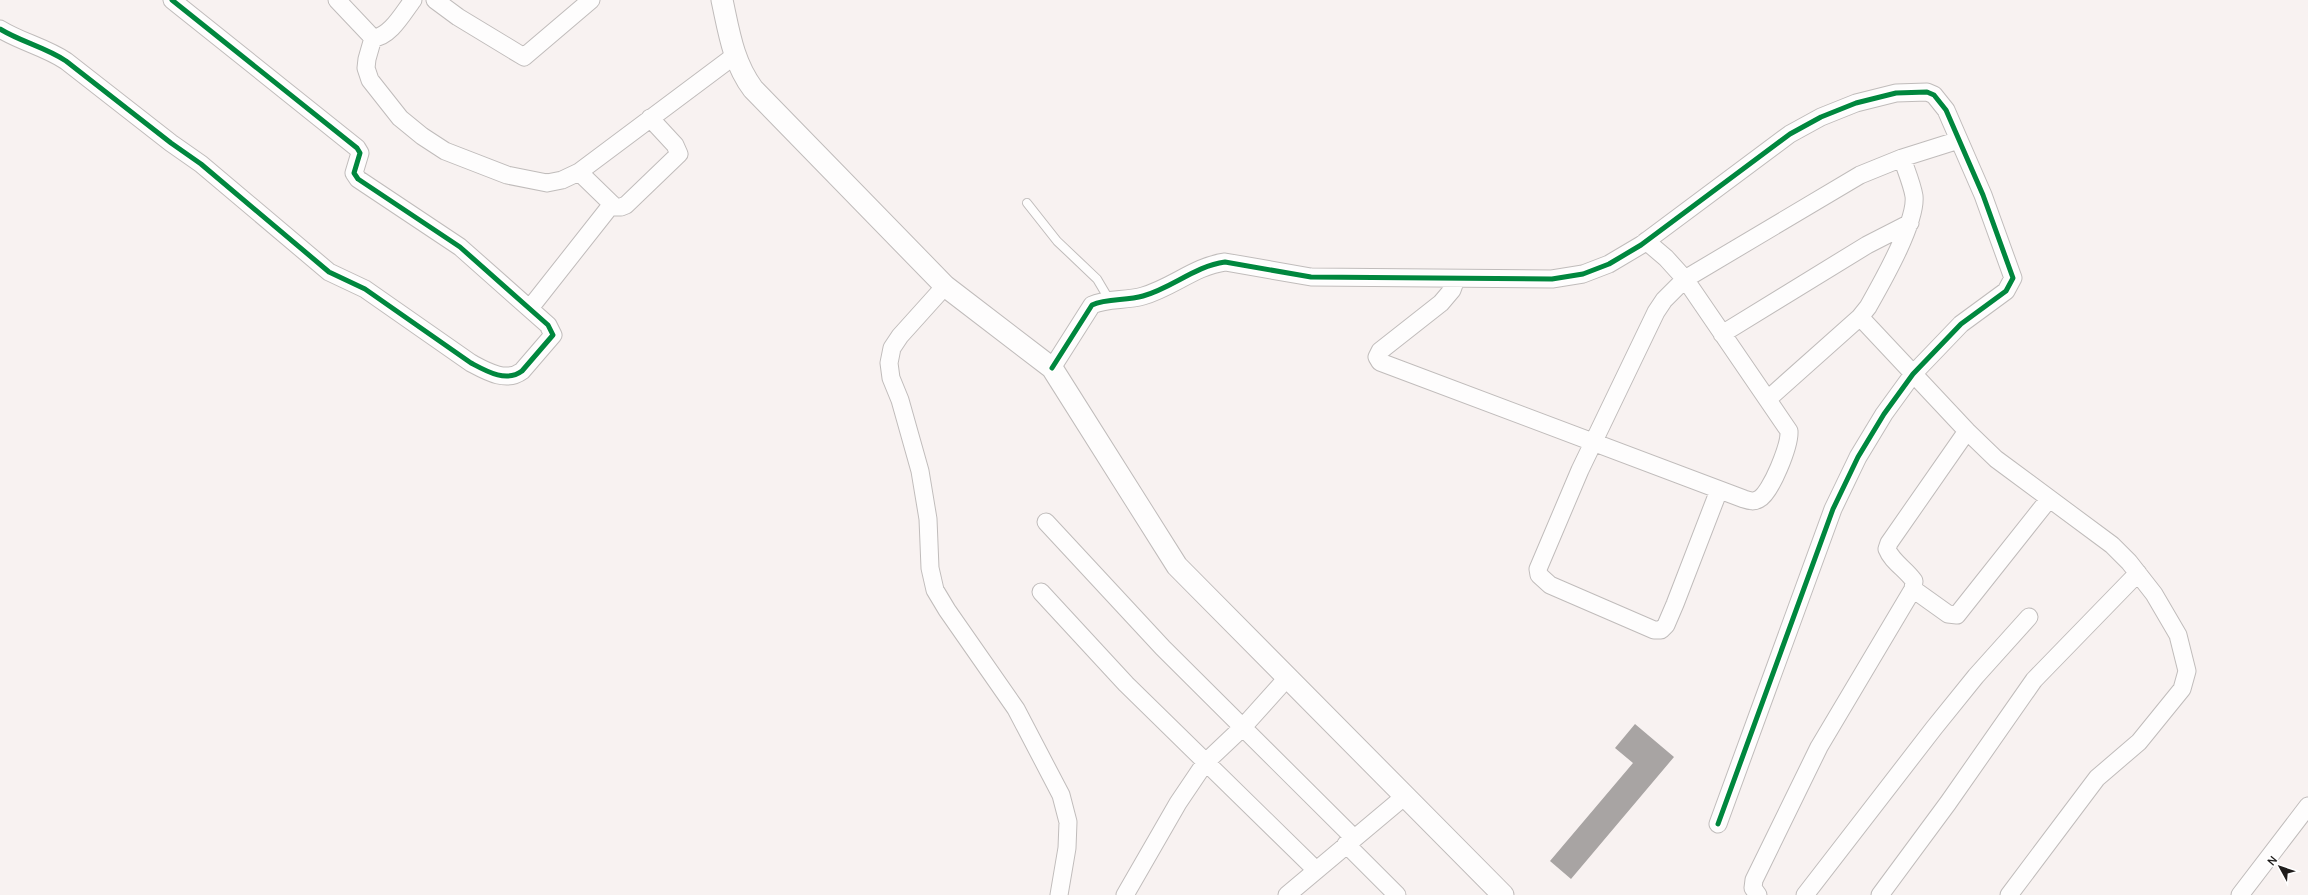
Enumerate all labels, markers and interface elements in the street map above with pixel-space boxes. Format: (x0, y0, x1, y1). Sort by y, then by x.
north arrow (2260, 847, 2300, 887)
text: N (2264, 852, 2280, 868)

